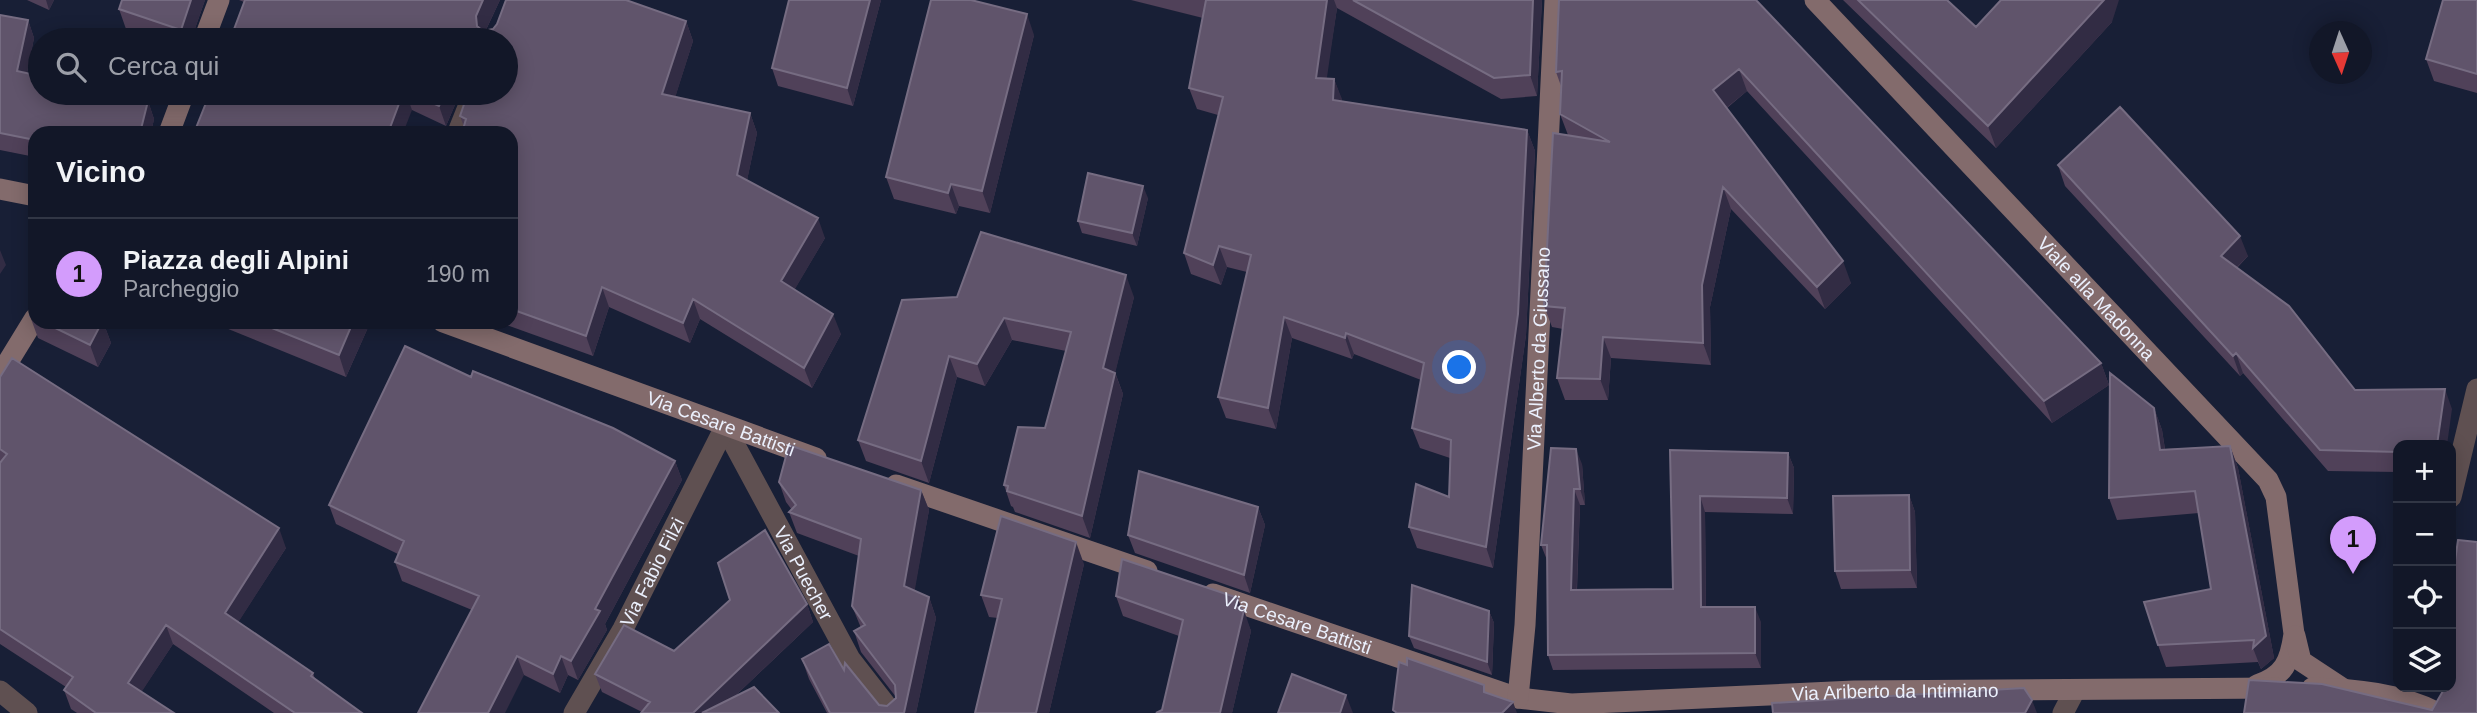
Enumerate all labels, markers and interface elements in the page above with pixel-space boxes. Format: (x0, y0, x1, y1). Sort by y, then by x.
north arrow (2309, 21, 2372, 84)
search box (28, 28, 518, 105)
icon: search (52, 48, 90, 86)
text: Cerca qui (108, 51, 219, 81)
text: Vicino (56, 155, 145, 188)
street label: Viale alla Madonna (2033, 232, 2160, 364)
text: Piazza degli Alpini (123, 245, 349, 275)
street label: Via Alberto da Giussano (1523, 246, 1554, 451)
text: 1 (73, 261, 85, 287)
text: 190 m (426, 261, 490, 287)
text: Parcheggio (123, 276, 239, 302)
your location (1442, 350, 1476, 384)
street label: Via Cesare Battisti (644, 387, 798, 460)
map controls (2393, 440, 2456, 692)
button: + (2393, 440, 2456, 503)
button: − (2393, 503, 2456, 566)
street label: Via Fabio Filzi (616, 514, 688, 630)
pin: 1 (2330, 516, 2376, 574)
street label: Via Puecher (770, 523, 838, 624)
button: locate (2393, 566, 2456, 629)
street label: Via Cesare Battisti (1220, 588, 1374, 658)
button: layers (2393, 629, 2456, 692)
street label: Via Ariberto da Intimiano (1791, 679, 1999, 704)

